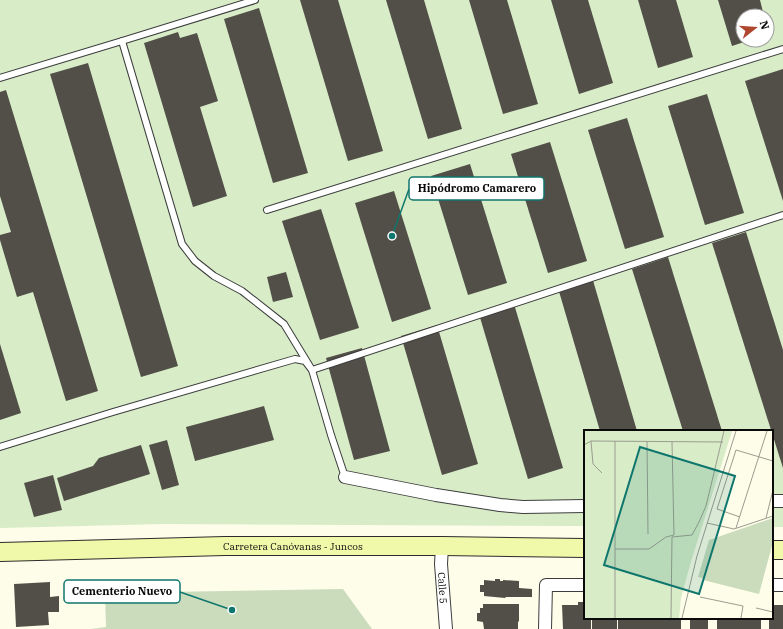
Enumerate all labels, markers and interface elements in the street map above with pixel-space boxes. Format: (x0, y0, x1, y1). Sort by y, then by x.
north arrow (735, 8, 775, 48)
text: N (757, 19, 773, 32)
callout: Hipódromo Camarero (409, 177, 544, 200)
text: Hipódromo Camarero (418, 181, 536, 195)
inset map (584, 430, 773, 619)
street label: Carretera Canóvanas - Juncos (223, 540, 363, 553)
street label: Calle 5 (435, 572, 451, 604)
callout: Cementerio Nuevo (64, 580, 180, 603)
text: Cementerio Nuevo (72, 584, 172, 598)

